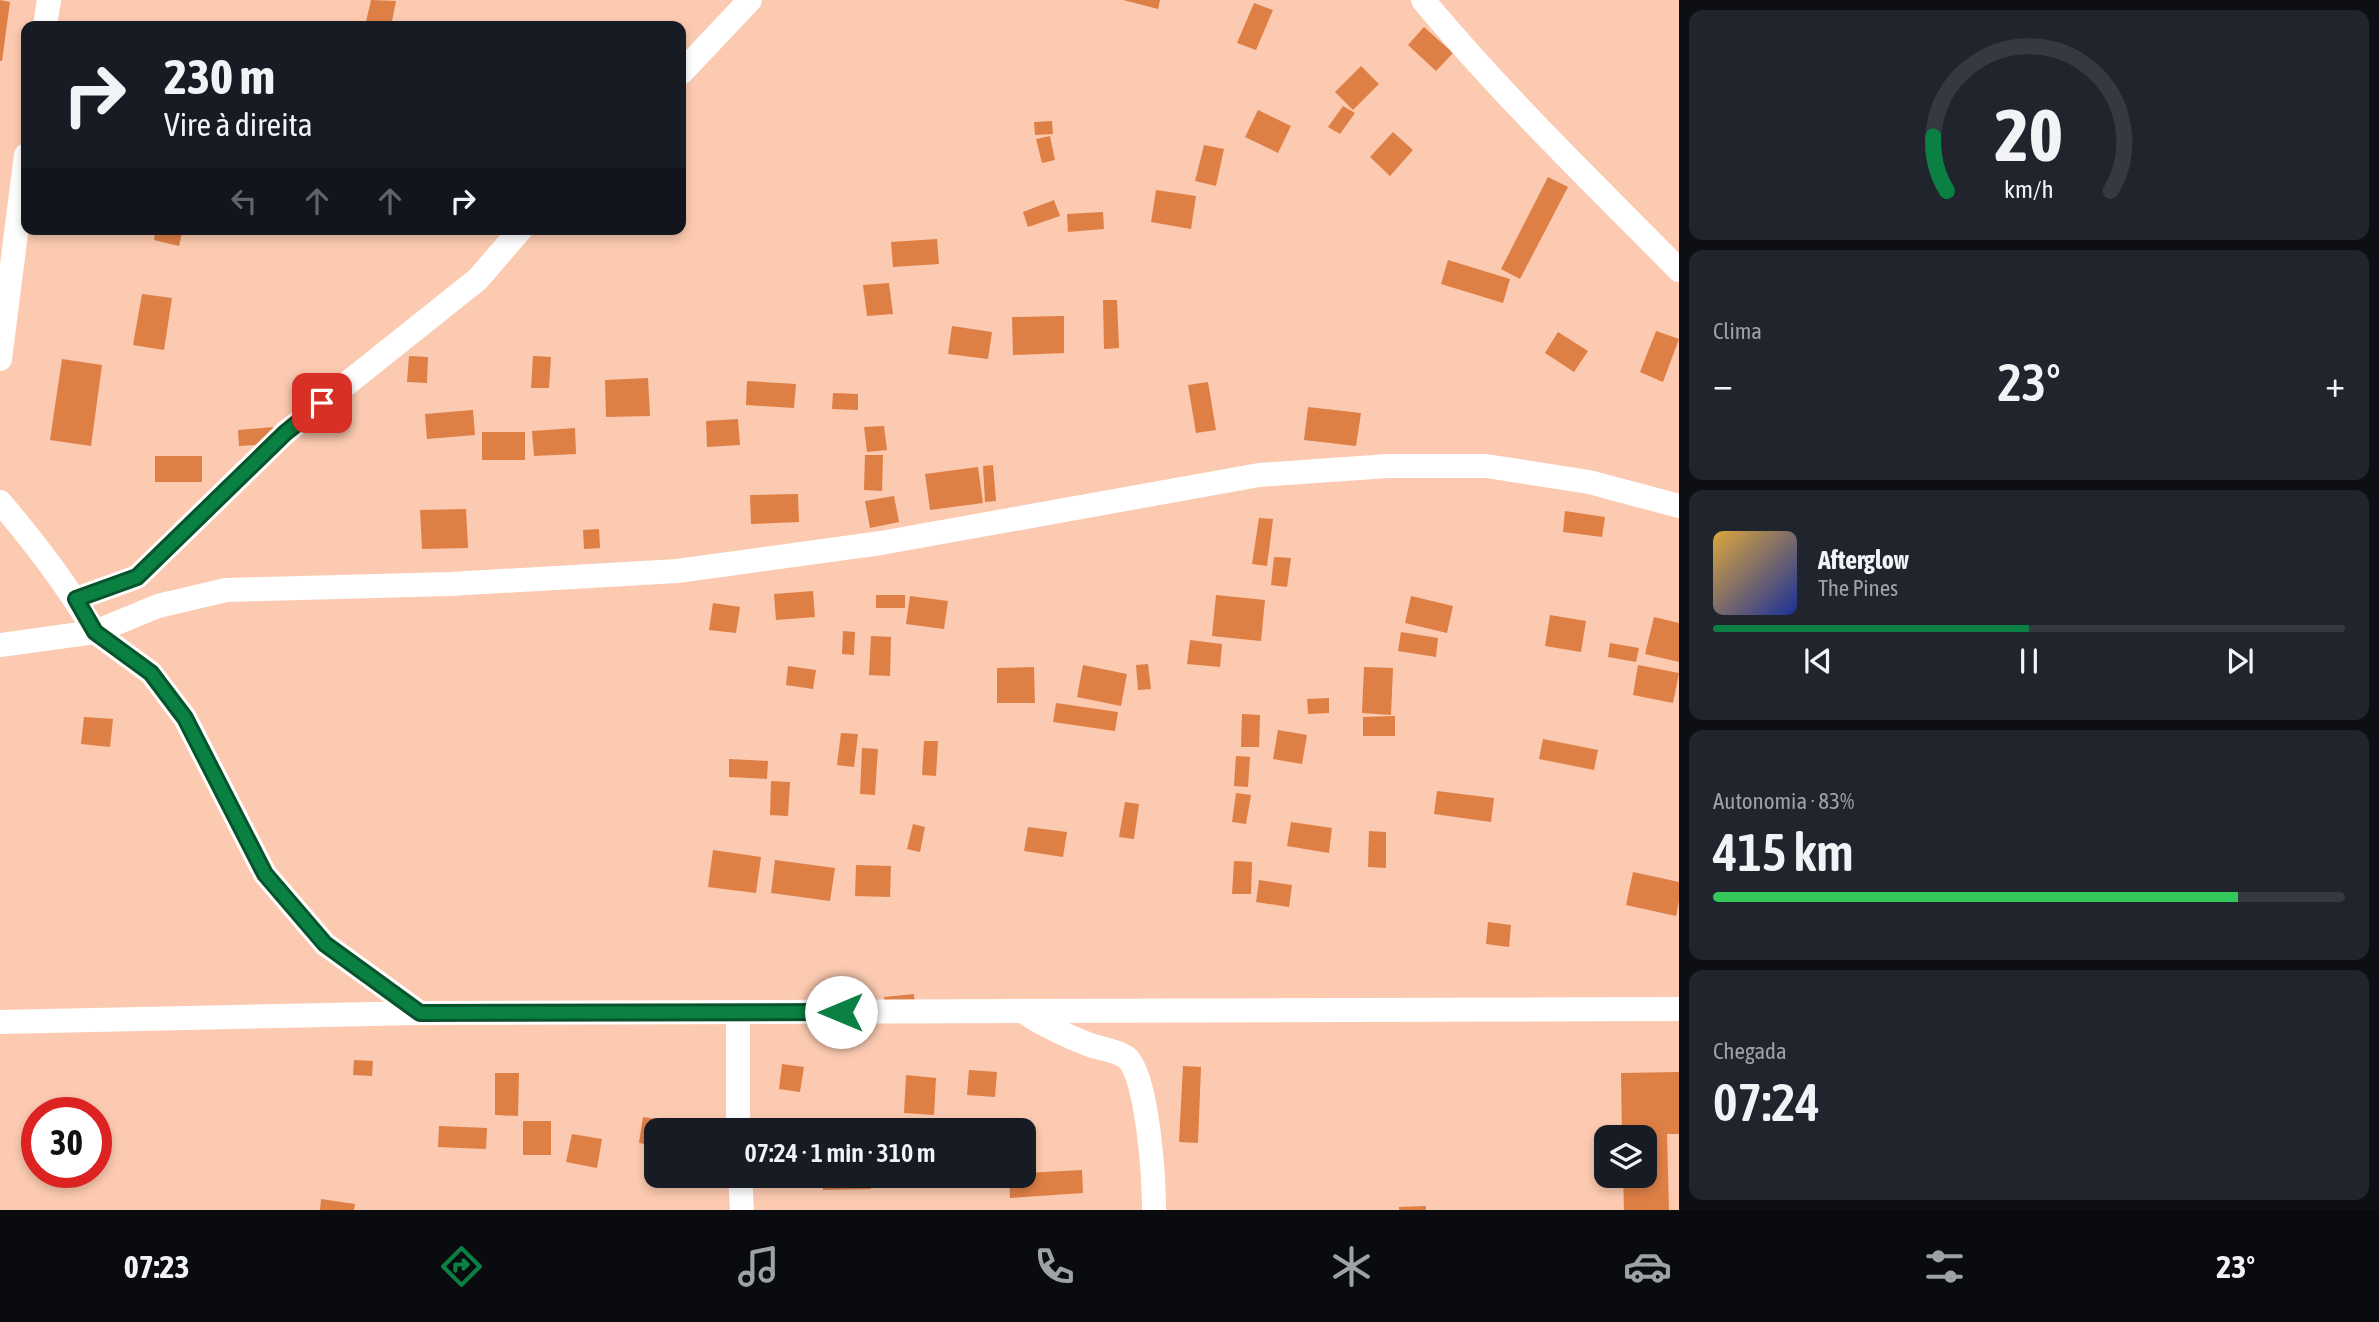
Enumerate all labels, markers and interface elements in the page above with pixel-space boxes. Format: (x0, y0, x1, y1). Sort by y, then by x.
text: 230 m (164, 48, 275, 104)
icon: right (49, 49, 140, 140)
text: 20 (1995, 93, 2063, 176)
text: Vire à direita (164, 106, 313, 143)
text: km/h (2004, 175, 2054, 203)
icon: left (225, 182, 263, 220)
icon: ahead (298, 182, 336, 220)
icon: ahead (371, 182, 409, 220)
icon: right (444, 182, 482, 220)
text: Clima (1713, 318, 1762, 344)
text: 23° (1997, 352, 2061, 412)
text: − (1713, 362, 1733, 405)
text: + (2325, 362, 2345, 405)
pin (292, 373, 352, 433)
icon: arrive (303, 384, 341, 422)
text: Afterglow (1818, 545, 1909, 575)
text: The Pines (1818, 575, 1898, 601)
icon: previous (1799, 642, 1837, 680)
icon: pause (2010, 642, 2048, 680)
icon: next (2221, 642, 2259, 680)
text: Autonomia · 83% (1713, 788, 1854, 814)
text: 415 km (1713, 822, 1854, 882)
position arrow (804, 975, 878, 1049)
text: Chegada (1713, 1038, 1787, 1064)
text: 07:24 (1713, 1072, 1820, 1132)
speed limit sign: 30 (21, 1097, 112, 1188)
map controls (1594, 1125, 1657, 1188)
button: layers (1594, 1125, 1657, 1188)
text: 07:24 · 1 min · 310 m (745, 1138, 935, 1168)
icon: directions (437, 1242, 486, 1291)
icon: music (734, 1242, 783, 1291)
icon: phone (1030, 1242, 1079, 1291)
icon: climate (1327, 1242, 1376, 1291)
icon: car (1623, 1242, 1672, 1291)
icon: filters (1920, 1242, 1969, 1291)
text: 07:23 (124, 1248, 190, 1285)
text: 23° (2216, 1248, 2255, 1285)

